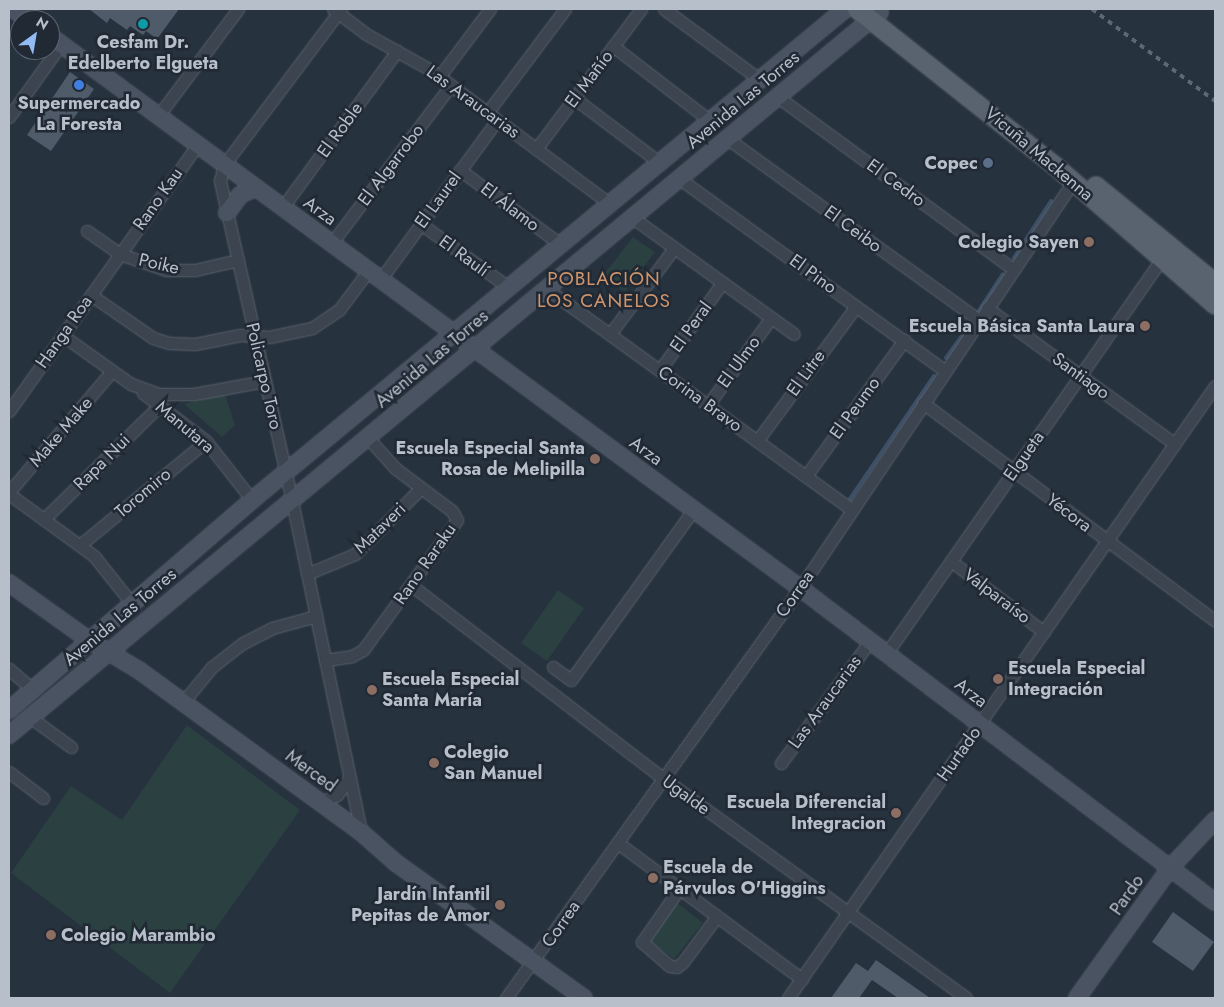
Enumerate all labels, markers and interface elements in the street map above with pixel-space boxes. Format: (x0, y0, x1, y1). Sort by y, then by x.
north arrow (10, 10, 60, 60)
text: N (32, 12, 52, 35)
marker: Cesfam Dr. Edelberto Elgueta (137, 18, 149, 30)
place label: Cesfam Dr. Edelberto Elgueta (68, 32, 218, 74)
street label: El Mañío (560, 46, 618, 112)
street label: Avenida Las Torres (682, 46, 804, 154)
street label: Las Araucarias (422, 61, 524, 143)
marker: Supermercado La Foresta (73, 79, 85, 91)
place label: Supermercado La Foresta (18, 93, 140, 136)
street label: El Roble (313, 98, 367, 162)
street label: Vicuña Mackenna (981, 103, 1097, 205)
street label: El Algarrobo (353, 120, 429, 210)
place label: Copec (924, 152, 978, 174)
street label: El Cedro (863, 155, 929, 211)
marker: Copec (982, 157, 994, 169)
street label: Rano Kau (129, 163, 187, 235)
street label: El Laurel (410, 167, 466, 233)
street label: El Álamo (476, 178, 544, 236)
street label: Arza (299, 192, 341, 230)
street label: El Ceibo (820, 201, 886, 257)
street label: El Raulí (435, 231, 493, 281)
place label: Colegio Sayen (958, 231, 1079, 253)
marker: Colegio Sayen (1083, 236, 1095, 248)
street label: Poike (137, 249, 181, 279)
street label: El Pino (785, 250, 841, 298)
district label: POBLACIÓN LOS CANELOS (536, 268, 672, 312)
street label: Hanga Roa (31, 291, 97, 373)
street label: El Peral (666, 298, 716, 356)
street label: Avenida Las Torres (371, 305, 493, 413)
place label: Escuela Básica Santa Laura (909, 315, 1135, 337)
street label: Policarpo Toro (241, 320, 287, 432)
marker: Escuela Básica Santa Laura (1139, 320, 1151, 332)
street label: El Ulmo (713, 332, 765, 392)
street label: El Litre (782, 346, 830, 400)
street label: Santiago (1048, 348, 1114, 404)
street label: Corina Bravo (654, 361, 746, 437)
street label: El Peumo (825, 373, 885, 443)
street label: Make Make (25, 393, 97, 471)
street label: Manutara (151, 396, 219, 458)
street label: Elgueta (999, 427, 1049, 485)
street label: Rapa Nui (69, 429, 135, 495)
street label: Arza (625, 432, 667, 470)
place label: Escuela Especial Santa Rosa de Melipilla (395, 438, 585, 480)
marker: Escuela Especial Santa Rosa de Melipilla (589, 453, 601, 465)
street label: Toromiro (111, 463, 175, 523)
street label: Yécora (1042, 489, 1096, 537)
street label: Mataveri (350, 498, 410, 558)
street label: Rano Raraku (389, 519, 461, 609)
street label: Avenida Las Torres (59, 563, 181, 671)
street label: Valparaíso (959, 564, 1035, 628)
street label: Correa (771, 566, 819, 622)
street label: Las Araucarias (784, 651, 866, 753)
place label: Escuela Especial Integración (1008, 658, 1145, 701)
place label: Escuela Especial Santa María (382, 669, 519, 712)
marker: Escuela Especial Integración (992, 673, 1004, 685)
street label: Arza (950, 674, 992, 712)
marker: Escuela Especial Santa María (366, 684, 378, 696)
street label: Hurtado (932, 723, 986, 785)
place label: Colegio San Manuel (444, 742, 542, 784)
street label: Merced (281, 745, 341, 797)
marker: Colegio San Manuel (428, 757, 440, 769)
street label: Ugalde (658, 770, 714, 820)
place label: Escuela Diferencial Integracion (727, 792, 886, 834)
marker: Escuela Diferencial Integracion (890, 807, 902, 819)
place label: Escuela de Párvulos O'Higgins (663, 857, 826, 900)
street label: Pardo (1105, 871, 1149, 919)
marker: Escuela de Párvulos O'Higgins (647, 872, 659, 884)
place label: Jardín Infantil Pepitas de Amor (351, 884, 490, 926)
street label: Correa (537, 896, 585, 952)
marker: Jardín Infantil Pepitas de Amor (494, 899, 506, 911)
place label: Colegio Marambio (61, 924, 216, 946)
marker: Colegio Marambio (45, 929, 57, 941)

